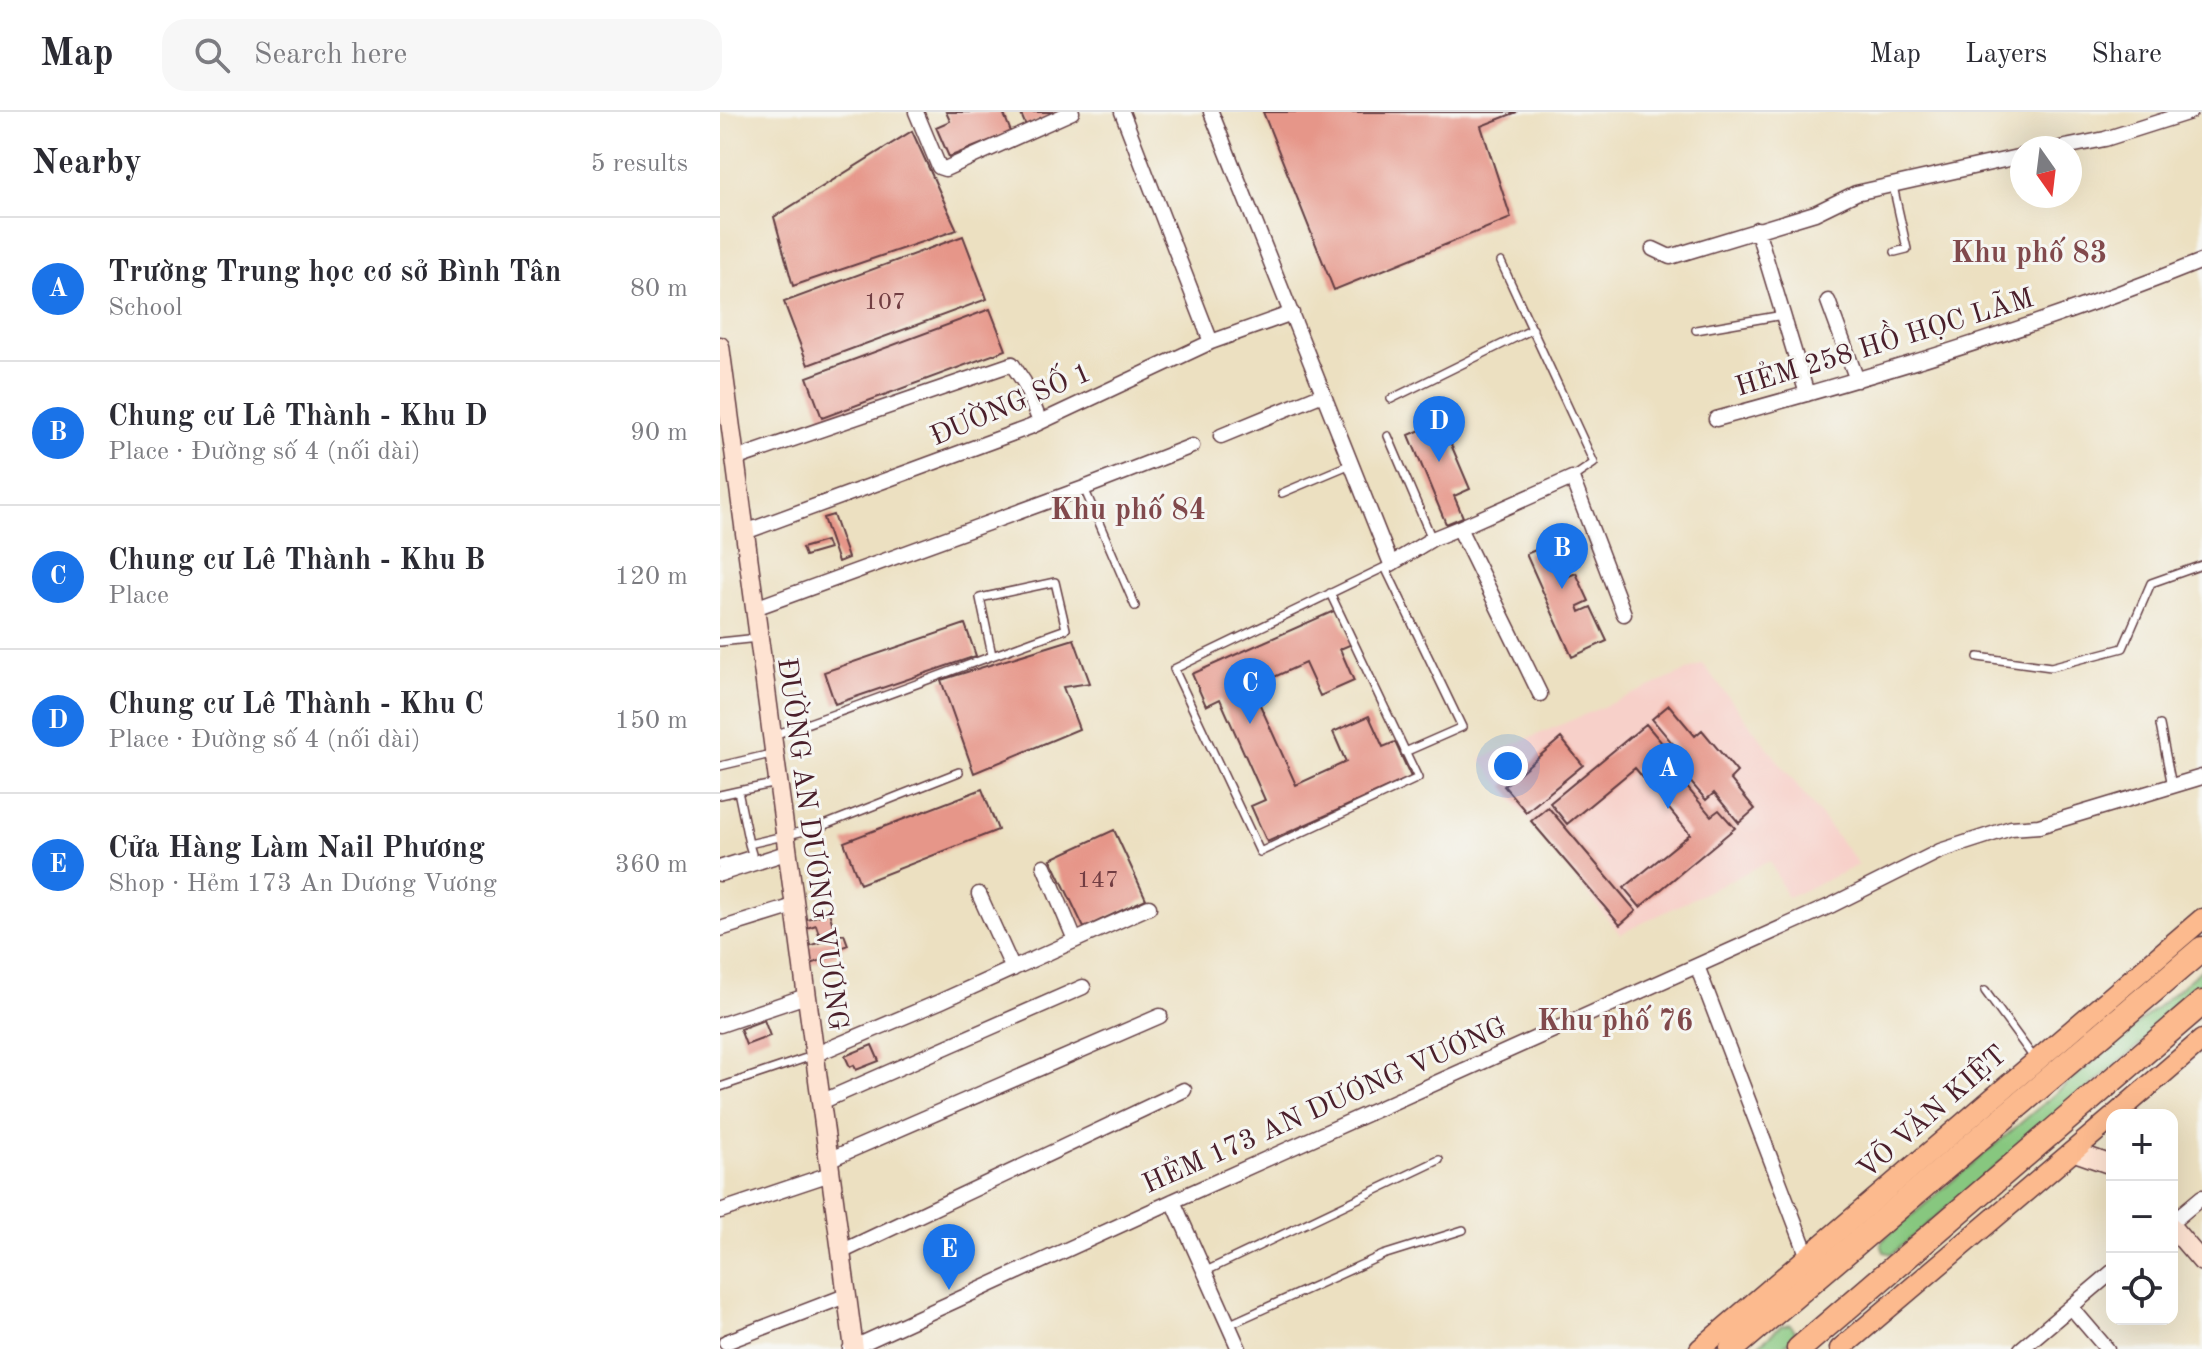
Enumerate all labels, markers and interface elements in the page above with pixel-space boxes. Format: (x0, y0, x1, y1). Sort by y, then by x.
search box (162, 19, 722, 91)
icon: search (190, 33, 234, 77)
text: Map (40, 36, 114, 74)
text: Search here (254, 40, 407, 70)
text: Map (1869, 41, 1921, 69)
text: Layers (1965, 41, 2047, 69)
text: Share (2091, 41, 2162, 69)
north arrow (2010, 136, 2082, 208)
text: Nearby (32, 147, 142, 181)
text: 5 results (590, 151, 688, 177)
district label: Khu phố 83 (1951, 236, 2107, 269)
text: Trường Trung học cơ sở Bình Tân (108, 258, 561, 288)
text: A (48, 276, 68, 302)
text: 80 m (630, 276, 688, 302)
street label: HẺM 258 HỒ HỌC LÃM (1730, 276, 2038, 403)
house number: 107 (864, 291, 906, 315)
text: School (108, 295, 182, 321)
street label: ĐƯỜNG SỐ 1 (924, 352, 1096, 452)
pin: D (1413, 396, 1465, 462)
text: Chung cư Lê Thành - Khu D (108, 402, 488, 432)
text: B (49, 420, 67, 446)
text: 90 m (630, 420, 688, 446)
text: Place · Đường số 4 (nối dài) (108, 439, 421, 465)
district label: Khu phố 84 (1050, 493, 1206, 526)
pin: B (1536, 523, 1588, 589)
text: Chung cư Lê Thành - Khu B (108, 546, 485, 576)
text: C (49, 564, 67, 590)
text: 120 m (615, 564, 688, 590)
text: Place (108, 583, 169, 609)
street label: ĐƯỜNG AN DƯƠNG VƯƠNG (771, 655, 856, 1033)
pin: C (1224, 658, 1276, 724)
text: Chung cư Lê Thành - Khu C (108, 690, 484, 720)
text: D (48, 708, 68, 734)
text: 150 m (615, 708, 688, 734)
text: Place · Đường số 4 (nối dài) (108, 727, 421, 753)
pin: A (1642, 743, 1694, 809)
your location (1488, 746, 1528, 786)
text: Cửa Hàng Làm Nail Phương (108, 834, 485, 864)
text: E (49, 852, 67, 878)
text: 360 m (615, 852, 688, 878)
house number: 147 (1077, 869, 1119, 893)
text: Shop · Hẻm 173 An Dương Vương (108, 871, 497, 897)
district label: Khu phố 76 (1537, 1004, 1693, 1037)
street label: HẺM 173 AN DƯƠNG VƯƠNG (1137, 1008, 1511, 1200)
street label: VÕ VĂN KIỆT (1850, 1038, 2013, 1185)
map controls (2106, 1109, 2178, 1325)
button: + (2106, 1109, 2178, 1181)
button: − (2106, 1181, 2178, 1253)
pin: E (923, 1224, 975, 1290)
button: locate (2106, 1253, 2178, 1325)

